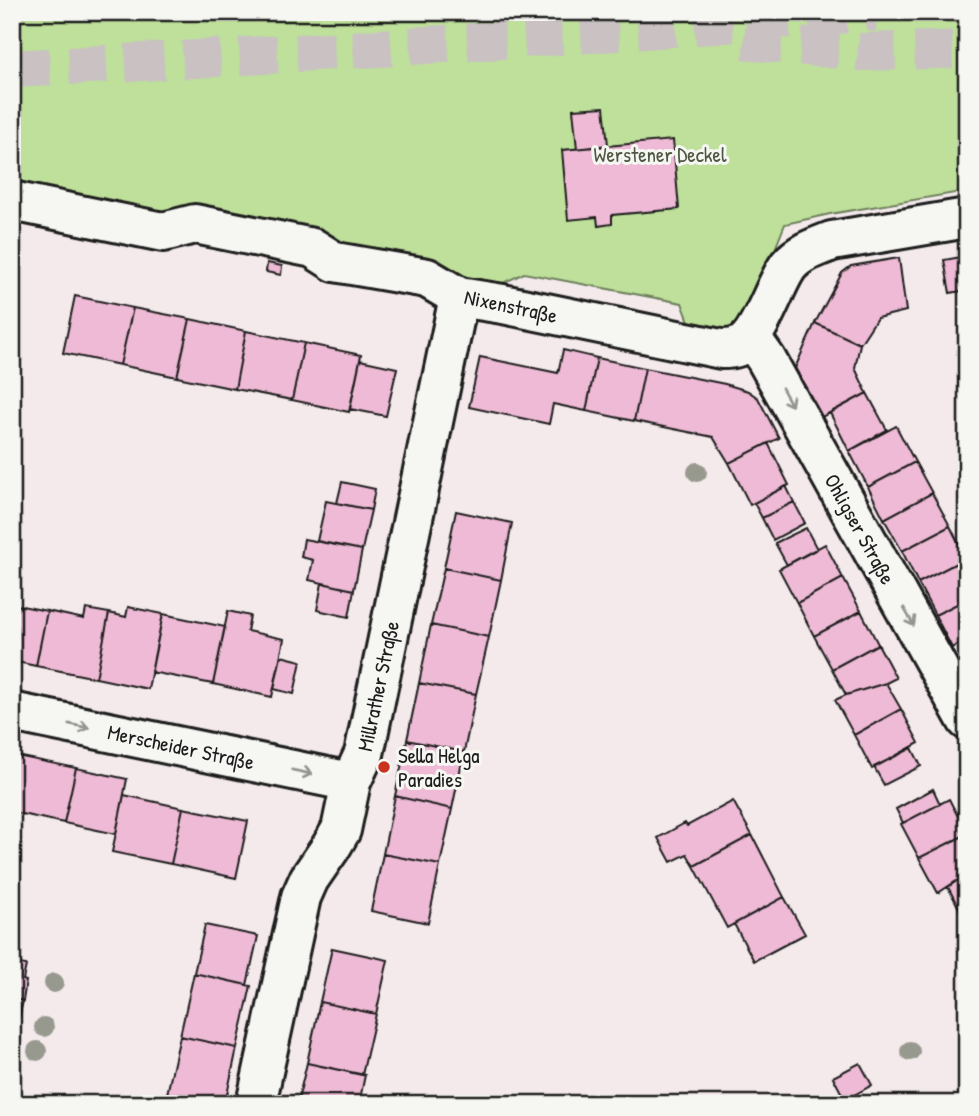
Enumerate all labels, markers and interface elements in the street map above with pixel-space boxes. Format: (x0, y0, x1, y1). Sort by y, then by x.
park label: Werstener Deckel (594, 140, 727, 169)
street label: Nixenstraße (462, 282, 560, 330)
one-way arrow (780, 386, 794, 406)
street label: Ohligser Straße (818, 469, 902, 589)
one-way arrow (903, 606, 916, 627)
street label: Millrather Straße (350, 618, 406, 754)
street label: Merscheider Straße (105, 717, 257, 777)
one-way arrow (67, 719, 90, 733)
place label: Sella Helga Paradies (398, 741, 479, 794)
marker: Sella Helga Paradies (376, 759, 392, 775)
one-way arrow (290, 765, 313, 779)

